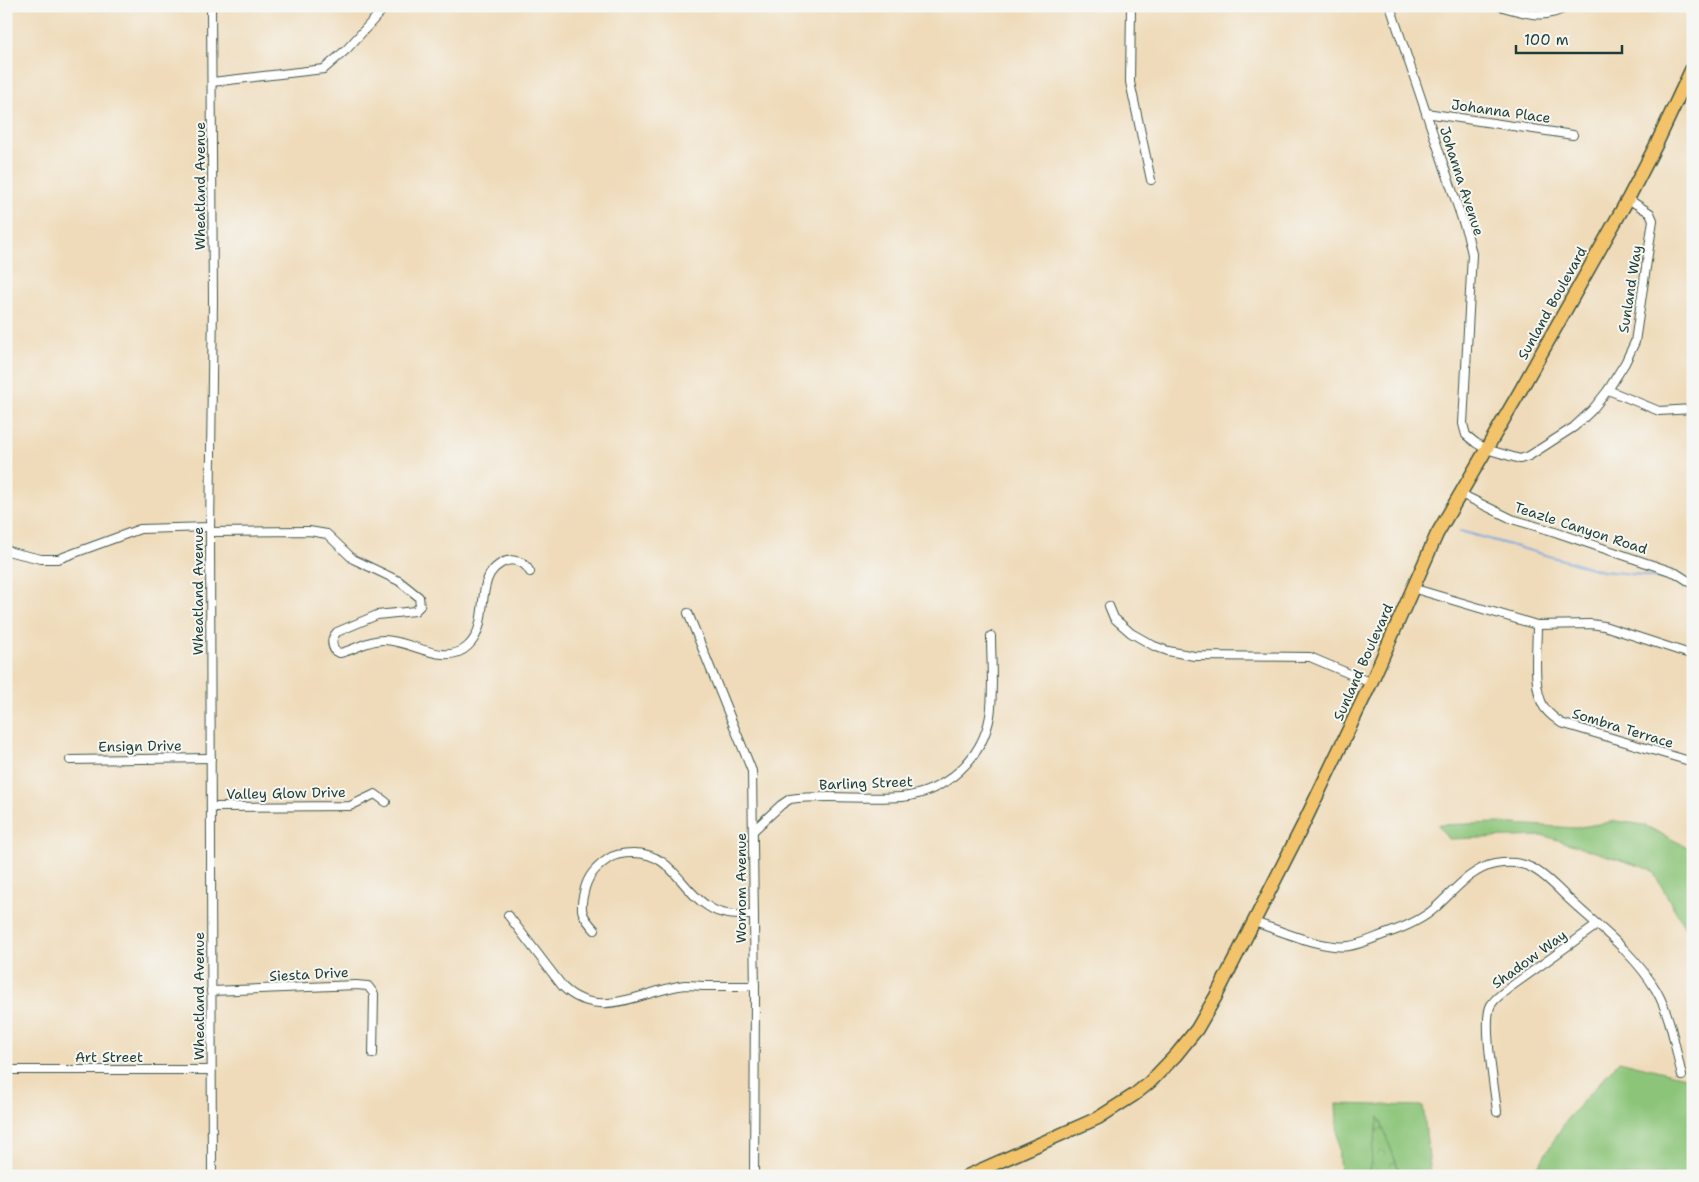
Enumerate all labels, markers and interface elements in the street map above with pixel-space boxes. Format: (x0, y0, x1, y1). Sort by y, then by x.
scale bar (1516, 22, 1623, 54)
text: 100 m (1524, 30, 1569, 50)
street label: Johanna Place (1450, 95, 1552, 127)
street label: Wheatland Avenue (191, 122, 209, 250)
street label: Johanna Avenue (1436, 124, 1488, 238)
street label: Sunland Boulevard (1513, 243, 1591, 363)
street label: Sunland Way (1614, 244, 1646, 334)
street label: Teazle Canyon Road (1512, 498, 1650, 558)
street label: Wheatland Avenue (189, 527, 207, 655)
street label: Sunland Boulevard (1329, 601, 1397, 723)
street label: Sombra Terrace (1570, 704, 1676, 752)
street label: Ensign Drive (98, 736, 182, 756)
street label: Barling Street (819, 772, 913, 794)
street label: Valley Glow Drive (226, 783, 346, 803)
street label: Wornom Avenue (732, 833, 750, 943)
street label: Shadow Way (1488, 926, 1570, 992)
street label: Wheatland Avenue (190, 932, 208, 1060)
street label: Siesta Drive (269, 963, 349, 985)
street label: Art Street (75, 1048, 143, 1066)

